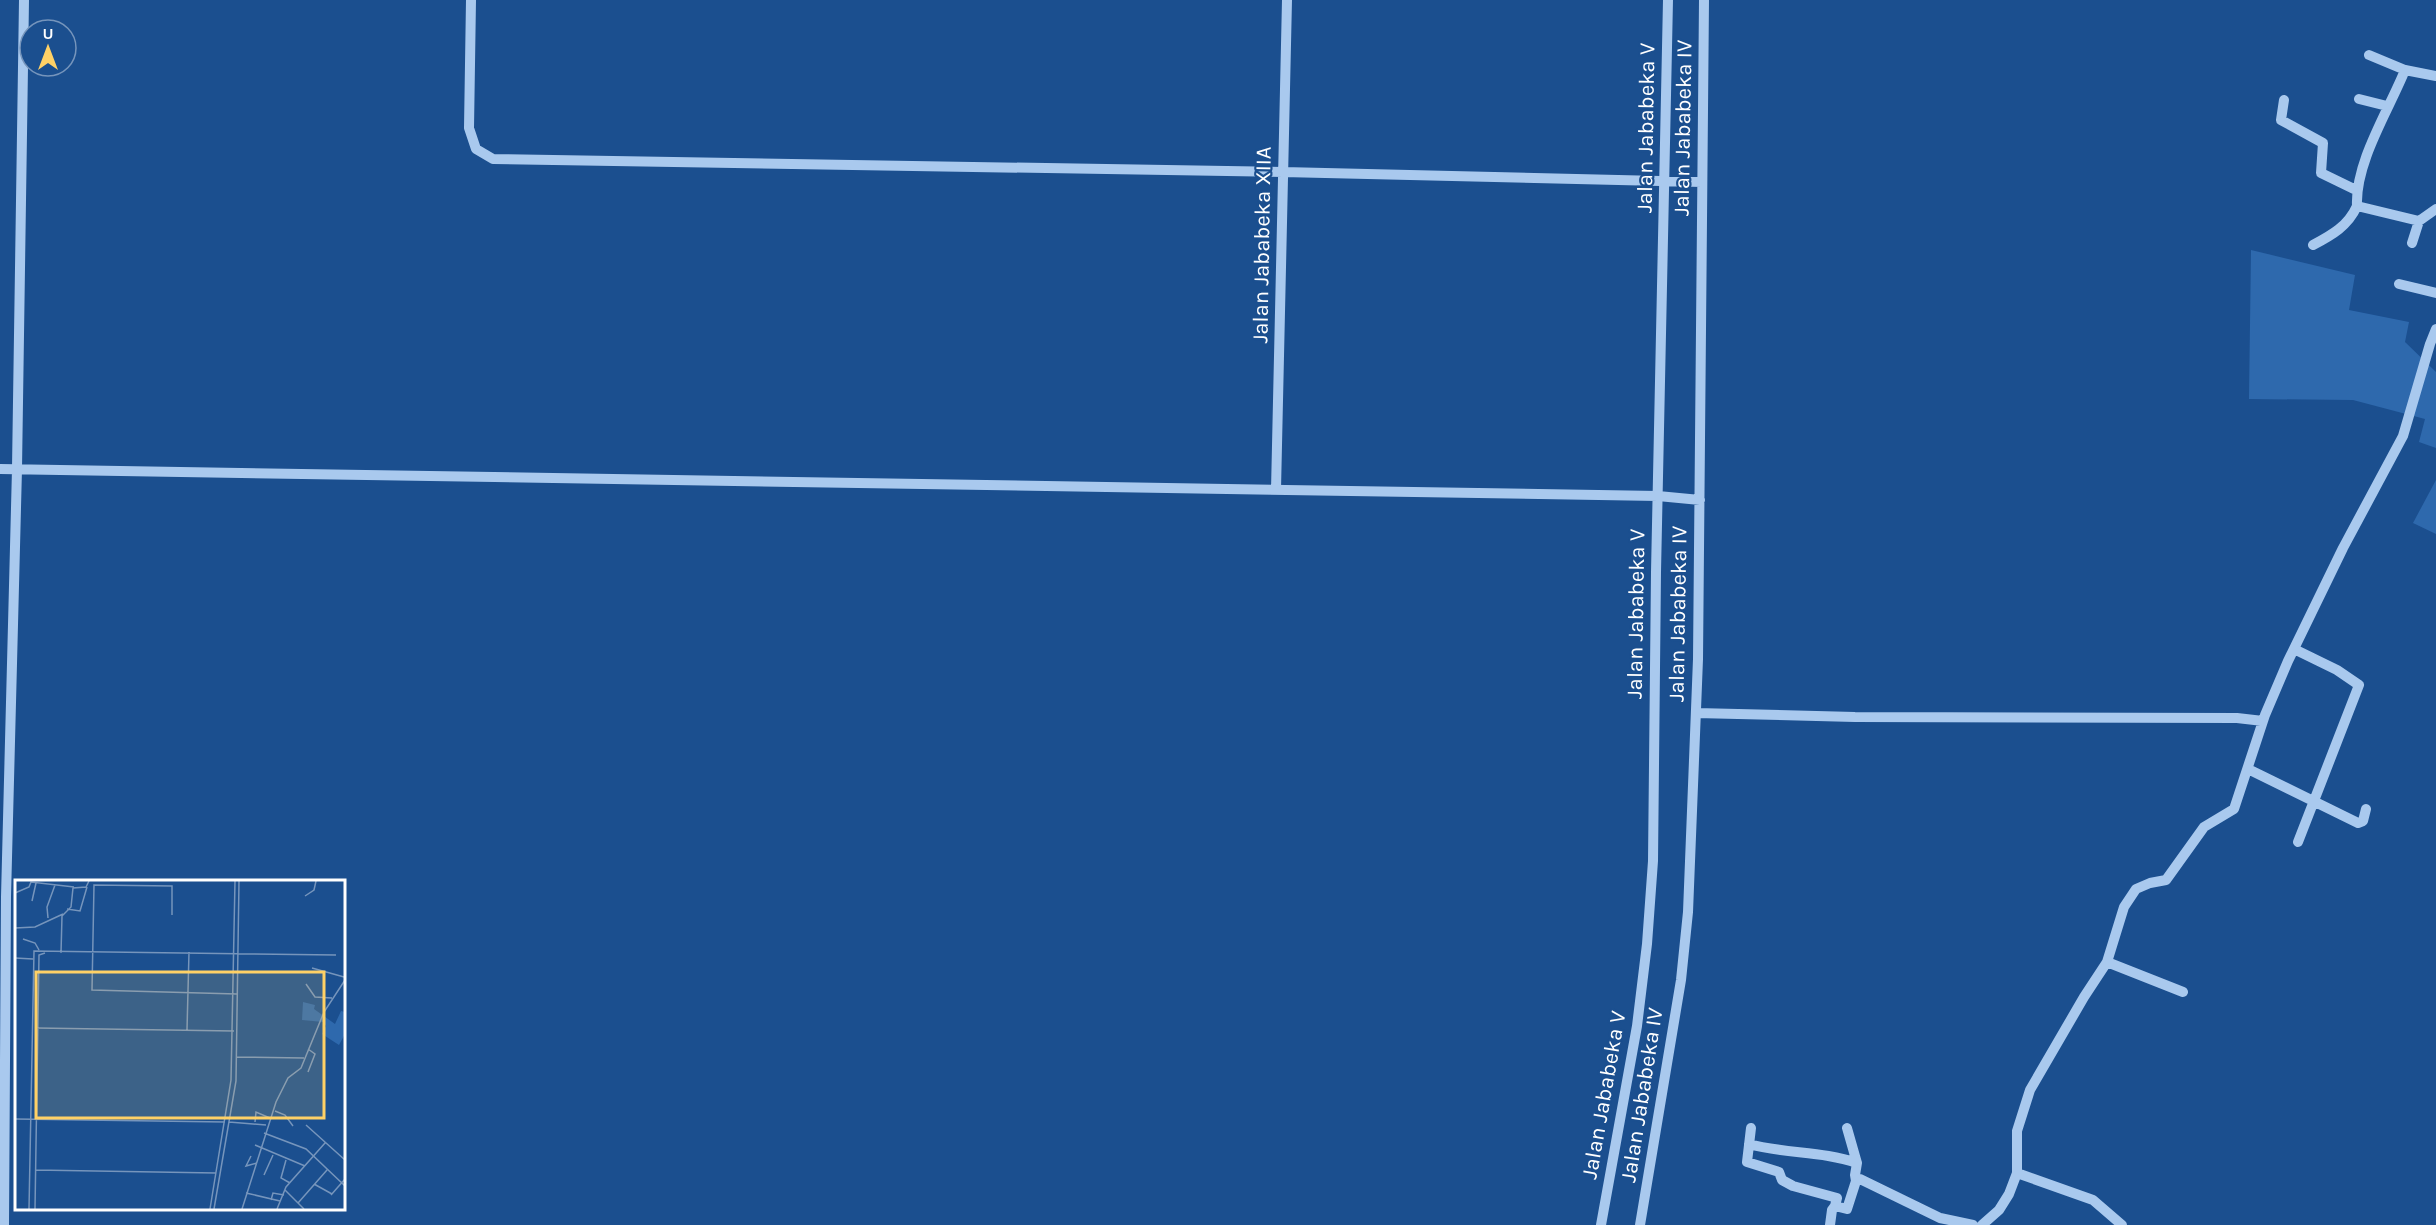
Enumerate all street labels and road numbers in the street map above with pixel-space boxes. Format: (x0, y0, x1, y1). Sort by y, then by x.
street label: Jalan Jababeka IV (1668, 40, 1698, 216)
street label: Jalan Jababeka V (1632, 43, 1660, 213)
street label: Jalan Jababeka XIIA (1247, 146, 1277, 344)
street label: Jalan Jababeka IV (1663, 526, 1693, 702)
street label: Jalan Jababeka V (1622, 529, 1650, 699)
street label: Jalan Jababeka IV (1615, 1006, 1669, 1184)
street label: Jalan Jababeka V (1576, 1009, 1632, 1181)

